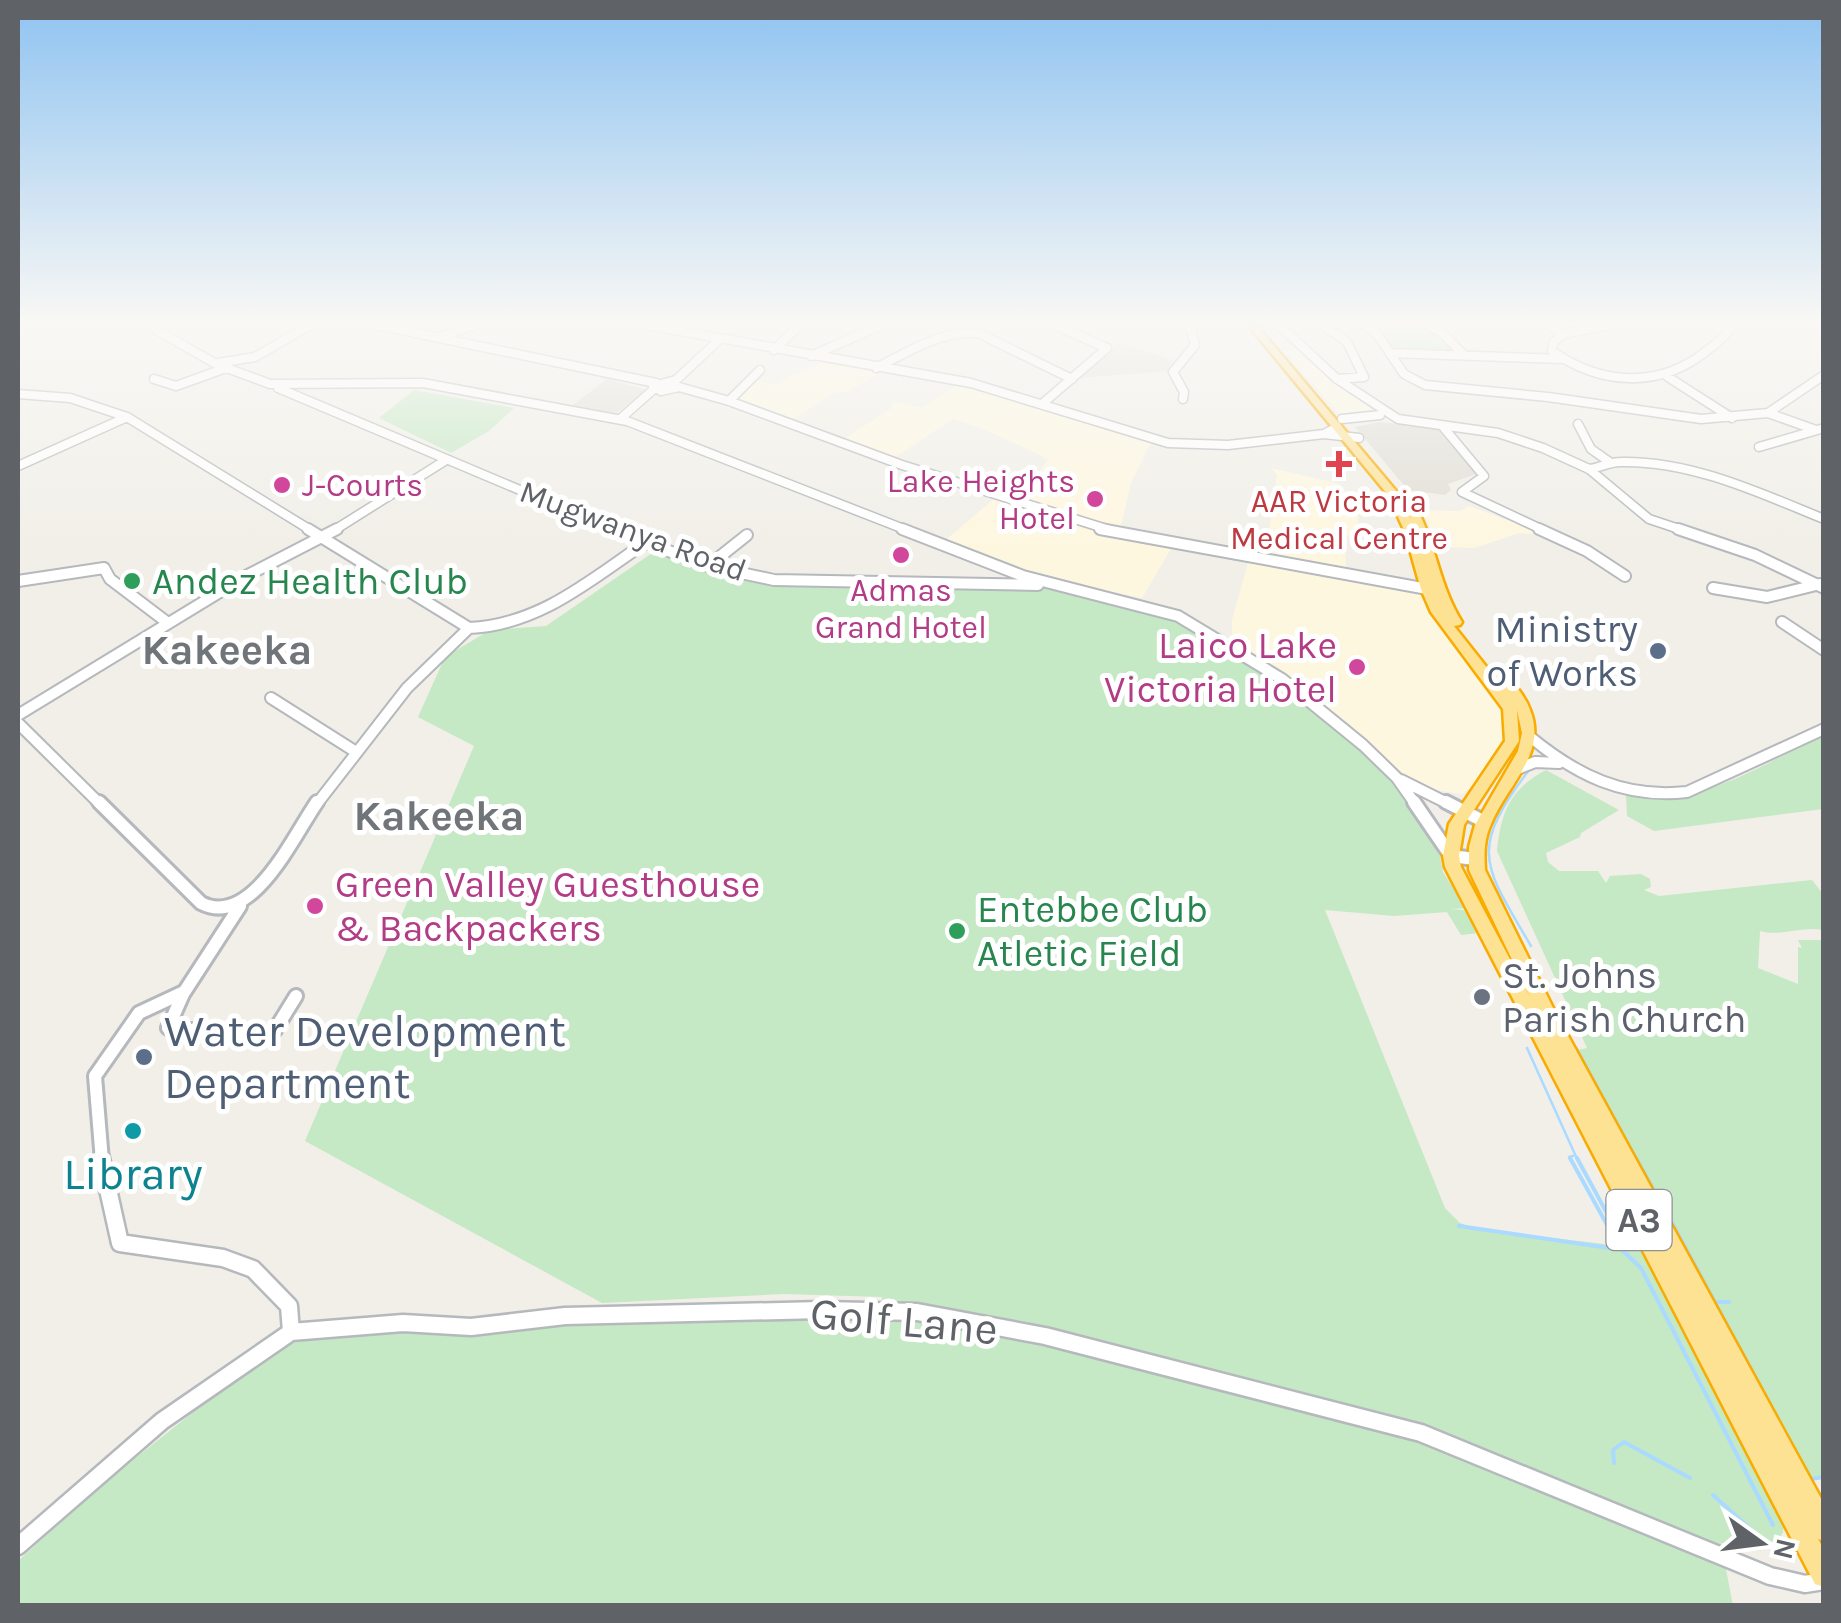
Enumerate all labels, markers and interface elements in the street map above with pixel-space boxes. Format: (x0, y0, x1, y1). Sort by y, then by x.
marker: AAR Victoria Medical Centre (1326, 451, 1352, 477)
place label: Lake Heights Hotel (887, 463, 1075, 537)
place label: J-Courts (302, 467, 423, 504)
street label: Mugwanya Road (515, 473, 751, 589)
marker: J-Courts (271, 474, 293, 496)
place label: AAR Victoria Medical Centre (1230, 483, 1448, 557)
marker: Lake Heights Hotel (1084, 488, 1106, 510)
marker: Admas Grand Hotel (890, 544, 912, 566)
place label: Andez Health Club (152, 559, 468, 604)
marker: Andez Health Club (121, 570, 143, 592)
place label: Admas Grand Hotel (815, 572, 987, 646)
place label: Ministry of Works (1487, 607, 1638, 696)
place label: Laico Lake Victoria Hotel (1104, 623, 1337, 712)
district label: Kakeeka (142, 625, 312, 675)
marker: Ministry of Works (1647, 640, 1669, 662)
marker: Laico Lake Victoria Hotel (1346, 656, 1368, 678)
district label: Kakeeka (354, 791, 524, 841)
place label: Green Valley Guesthouse & Backpackers (335, 862, 760, 951)
place label: Entebbe Club Atletic Field (977, 887, 1208, 976)
marker: Green Valley Guesthouse & Backpackers (304, 895, 326, 917)
marker: Entebbe Club Atletic Field (946, 920, 968, 942)
place label: St. Johns Parish Church (1502, 953, 1746, 1042)
marker: St. Johns Parish Church (1471, 986, 1493, 1008)
place label: Water Development Department (164, 1005, 566, 1109)
marker: Water Development Department (133, 1046, 155, 1068)
marker: Library (122, 1120, 144, 1142)
place label: Library (63, 1148, 203, 1201)
road number: A3 (1606, 1190, 1672, 1250)
street label: Golf Lane (808, 1287, 1000, 1355)
north arrow (1711, 1493, 1811, 1593)
text: N (1766, 1535, 1803, 1563)

